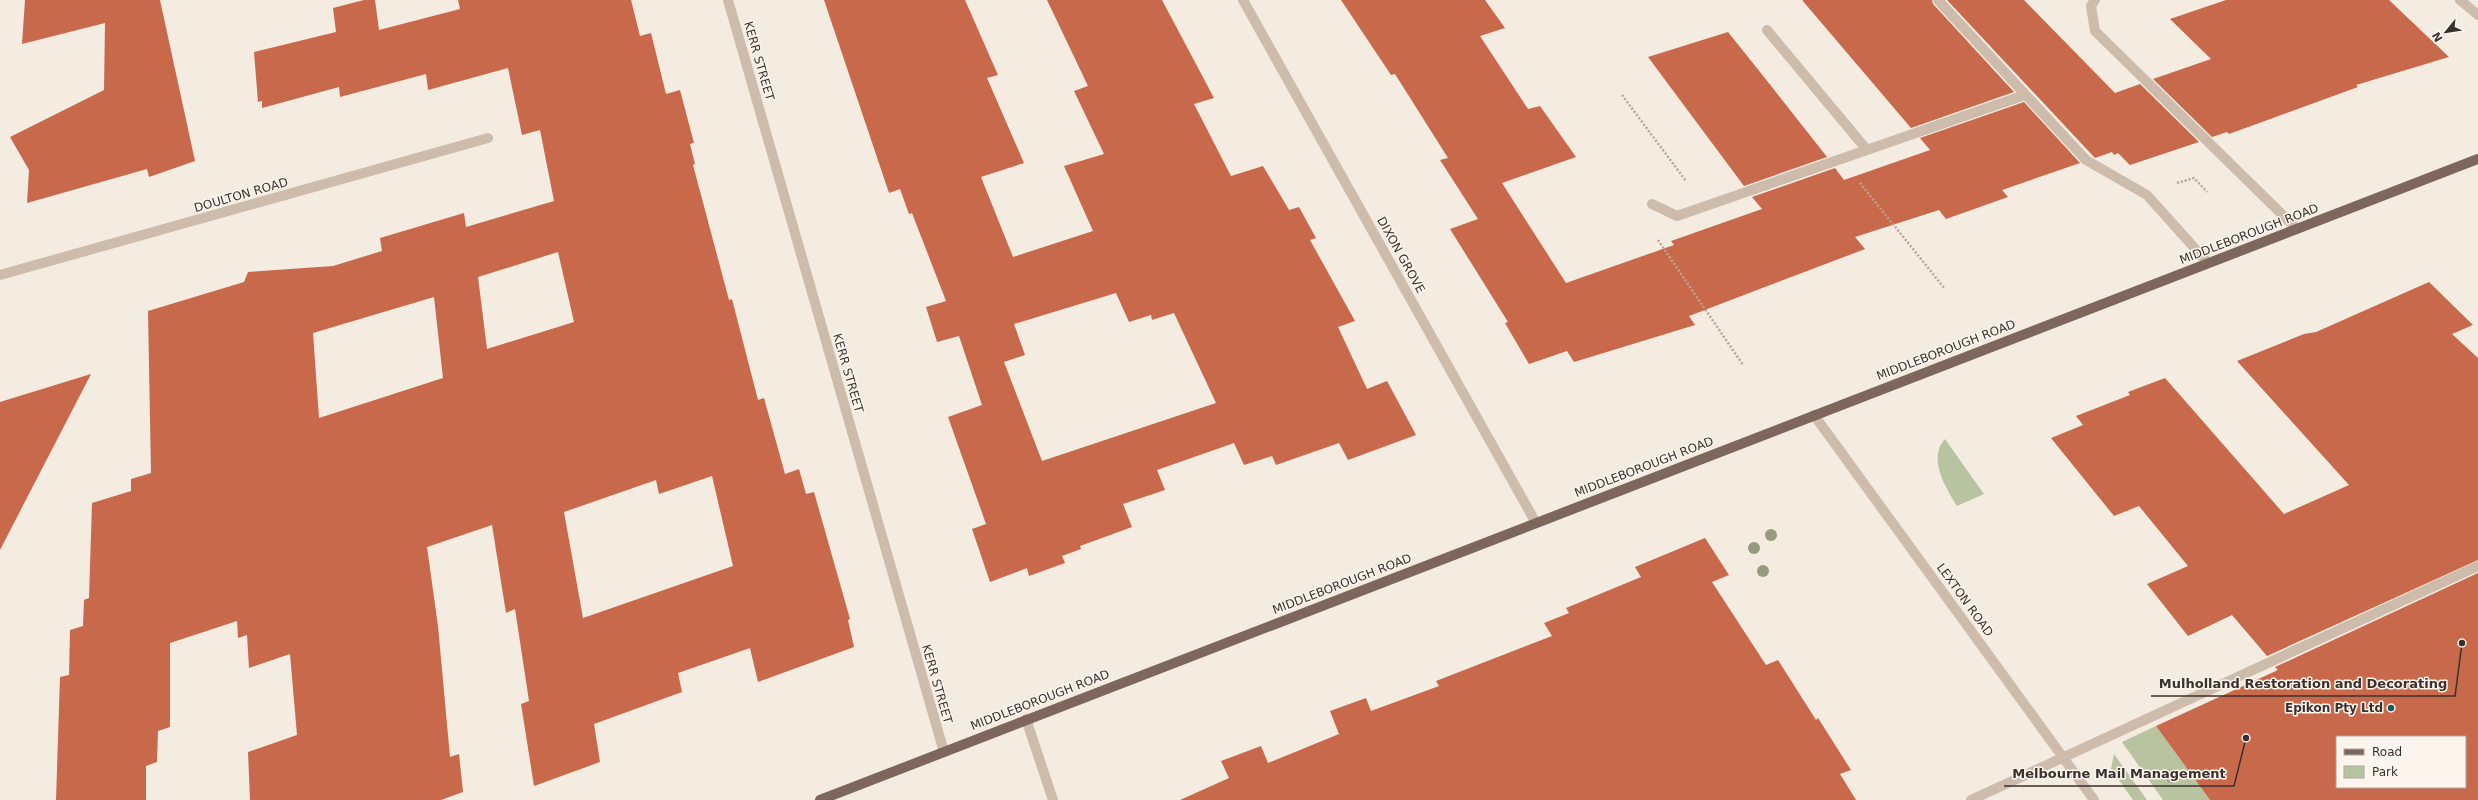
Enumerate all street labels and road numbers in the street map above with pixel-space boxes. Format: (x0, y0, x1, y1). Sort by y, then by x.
street label: KERR STREET (741, 20, 777, 103)
street label: DOULTON ROAD (192, 175, 290, 215)
street label: MIDDLEBOROUGH ROAD (2177, 201, 2321, 267)
street label: DIXON GROVE (1374, 214, 1428, 296)
street label: MIDDLEBOROUGH ROAD (1874, 317, 2018, 383)
street label: KERR STREET (830, 332, 866, 415)
street label: MIDDLEBOROUGH ROAD (1572, 434, 1716, 500)
street label: MIDDLEBOROUGH ROAD (1270, 551, 1414, 617)
street label: LEXTON ROAD (1934, 561, 1996, 639)
street label: KERR STREET (919, 643, 955, 726)
street label: MIDDLEBOROUGH ROAD (968, 667, 1112, 733)

